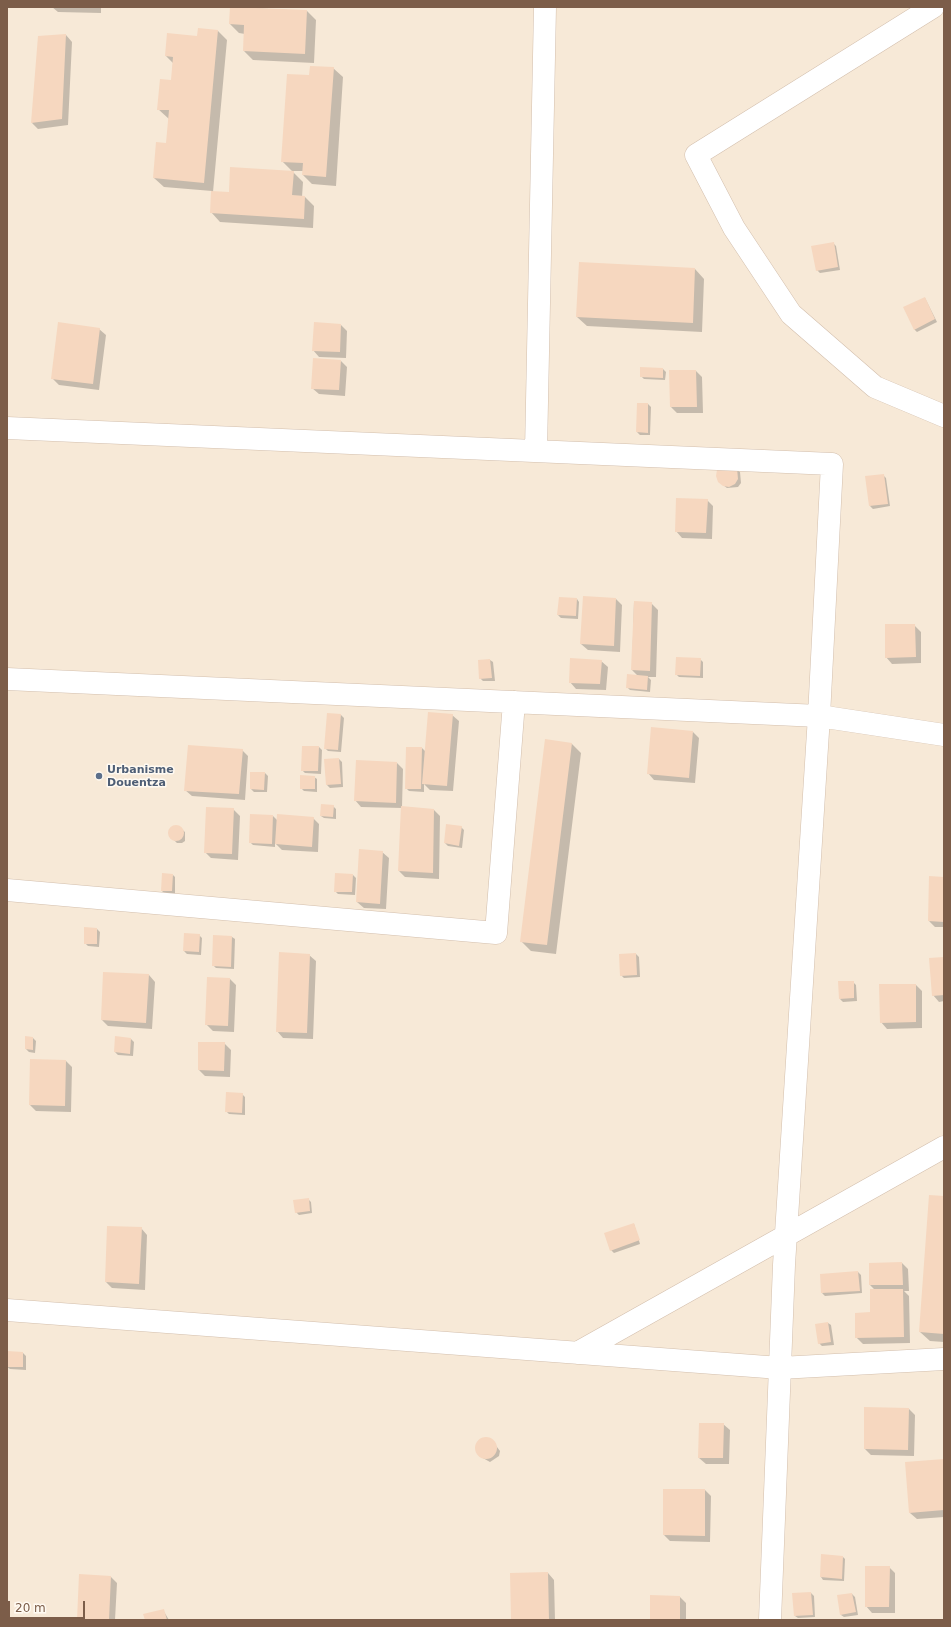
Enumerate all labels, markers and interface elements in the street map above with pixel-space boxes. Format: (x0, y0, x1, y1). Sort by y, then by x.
place label: Urbanisme Douentza (107, 763, 174, 789)
marker: Urbanisme Douentza (94, 771, 104, 781)
scale bar (10, 1593, 87, 1619)
text: 20 m (15, 1601, 46, 1615)

